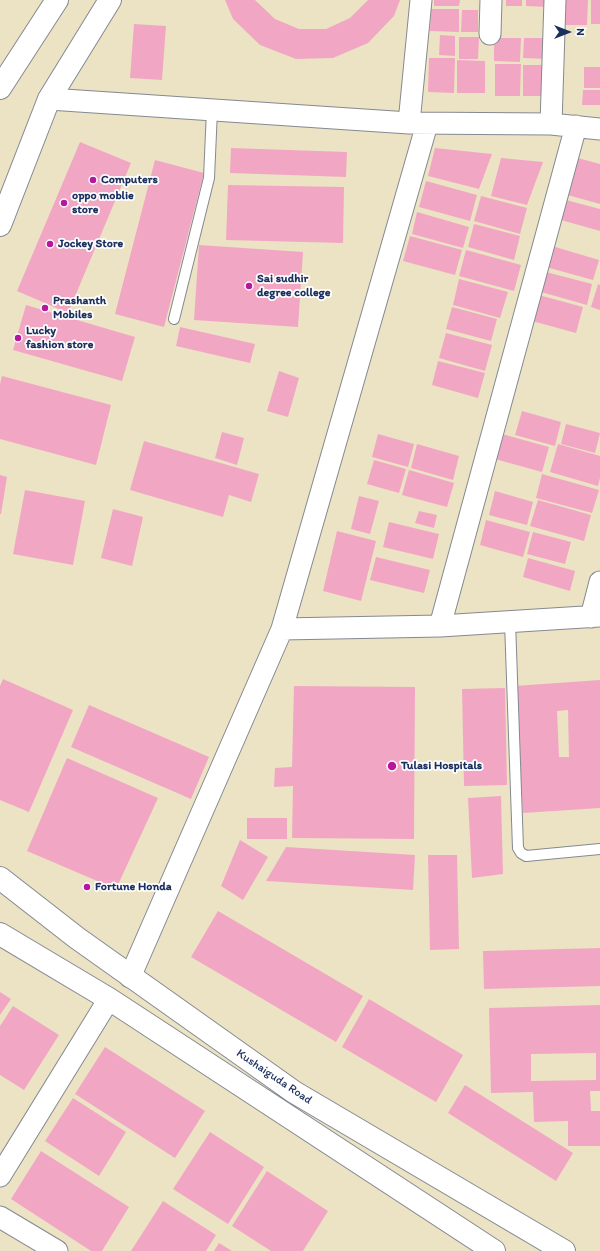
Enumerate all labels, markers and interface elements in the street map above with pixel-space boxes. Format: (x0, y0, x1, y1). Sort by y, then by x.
north arrow (548, 12, 588, 52)
text: N (574, 28, 587, 36)
place label: Computers (101, 173, 158, 187)
marker: Computers (88, 175, 98, 185)
place label: oppo moblie store (72, 189, 134, 217)
marker: oppo moblie store (59, 198, 69, 208)
place label: Jockey Store (58, 237, 123, 251)
marker: Jockey Store (45, 239, 55, 249)
place label: Sai sudhir degree college (257, 272, 331, 300)
marker: Sai sudhir degree college (244, 281, 254, 291)
place label: Prashanth Mobiles (53, 294, 106, 322)
marker: Prashanth Mobiles (40, 303, 50, 313)
place label: Lucky fashion store (26, 324, 93, 352)
marker: Lucky fashion store (13, 333, 23, 343)
place label: Tulasi Hospitals (401, 759, 482, 773)
marker: Tulasi Hospitals (386, 760, 398, 772)
place label: Fortune Honda (95, 880, 172, 894)
marker: Fortune Honda (82, 882, 92, 892)
street label: Kushaiguda Road (233, 1046, 315, 1108)

